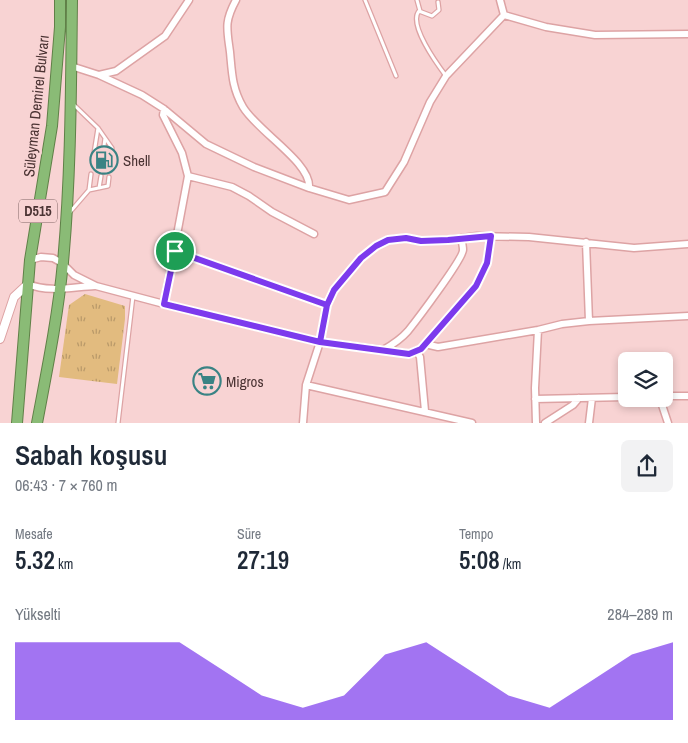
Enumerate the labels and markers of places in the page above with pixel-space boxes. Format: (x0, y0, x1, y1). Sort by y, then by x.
fuel station icon: Shell (89, 145, 119, 175)
place label: Shell (123, 150, 150, 171)
pin (154, 230, 196, 272)
supermarket icon: Migros (192, 366, 222, 396)
place label: Migros (226, 371, 264, 392)

